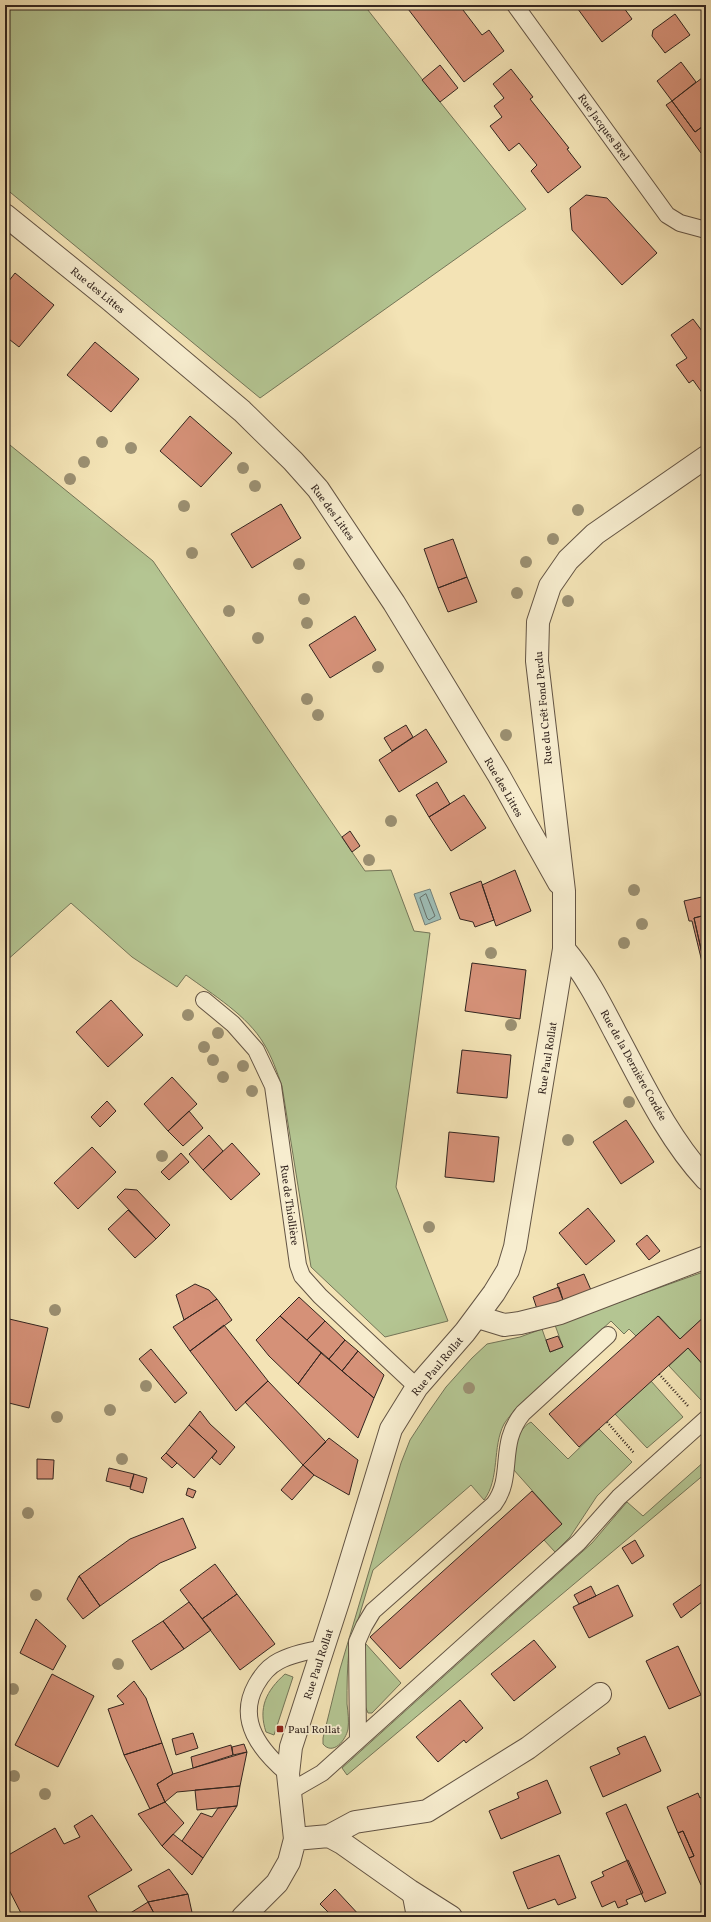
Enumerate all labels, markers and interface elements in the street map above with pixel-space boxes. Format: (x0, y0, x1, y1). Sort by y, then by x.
street label: Rue Jacques Brel (573, 91, 632, 164)
street label: Rue des Littes (67, 264, 128, 318)
street label: Rue des Littes (306, 482, 358, 544)
street label: Rue du Crêt Fond Perdu (532, 651, 557, 765)
street label: Rue des Littes (480, 755, 526, 820)
street label: Rue de la Dernière Cordée (596, 1007, 670, 1124)
street label: Rue Paul Rollat (535, 1021, 562, 1096)
street label: Rue de Thiollière (275, 1164, 302, 1246)
street label: Rue Paul Rollat (409, 1334, 468, 1400)
street label: Rue Paul Rollat (301, 1627, 338, 1702)
place label: Paul Rollat (288, 1723, 340, 1738)
marker: Paul Rollat (275, 1724, 285, 1734)

